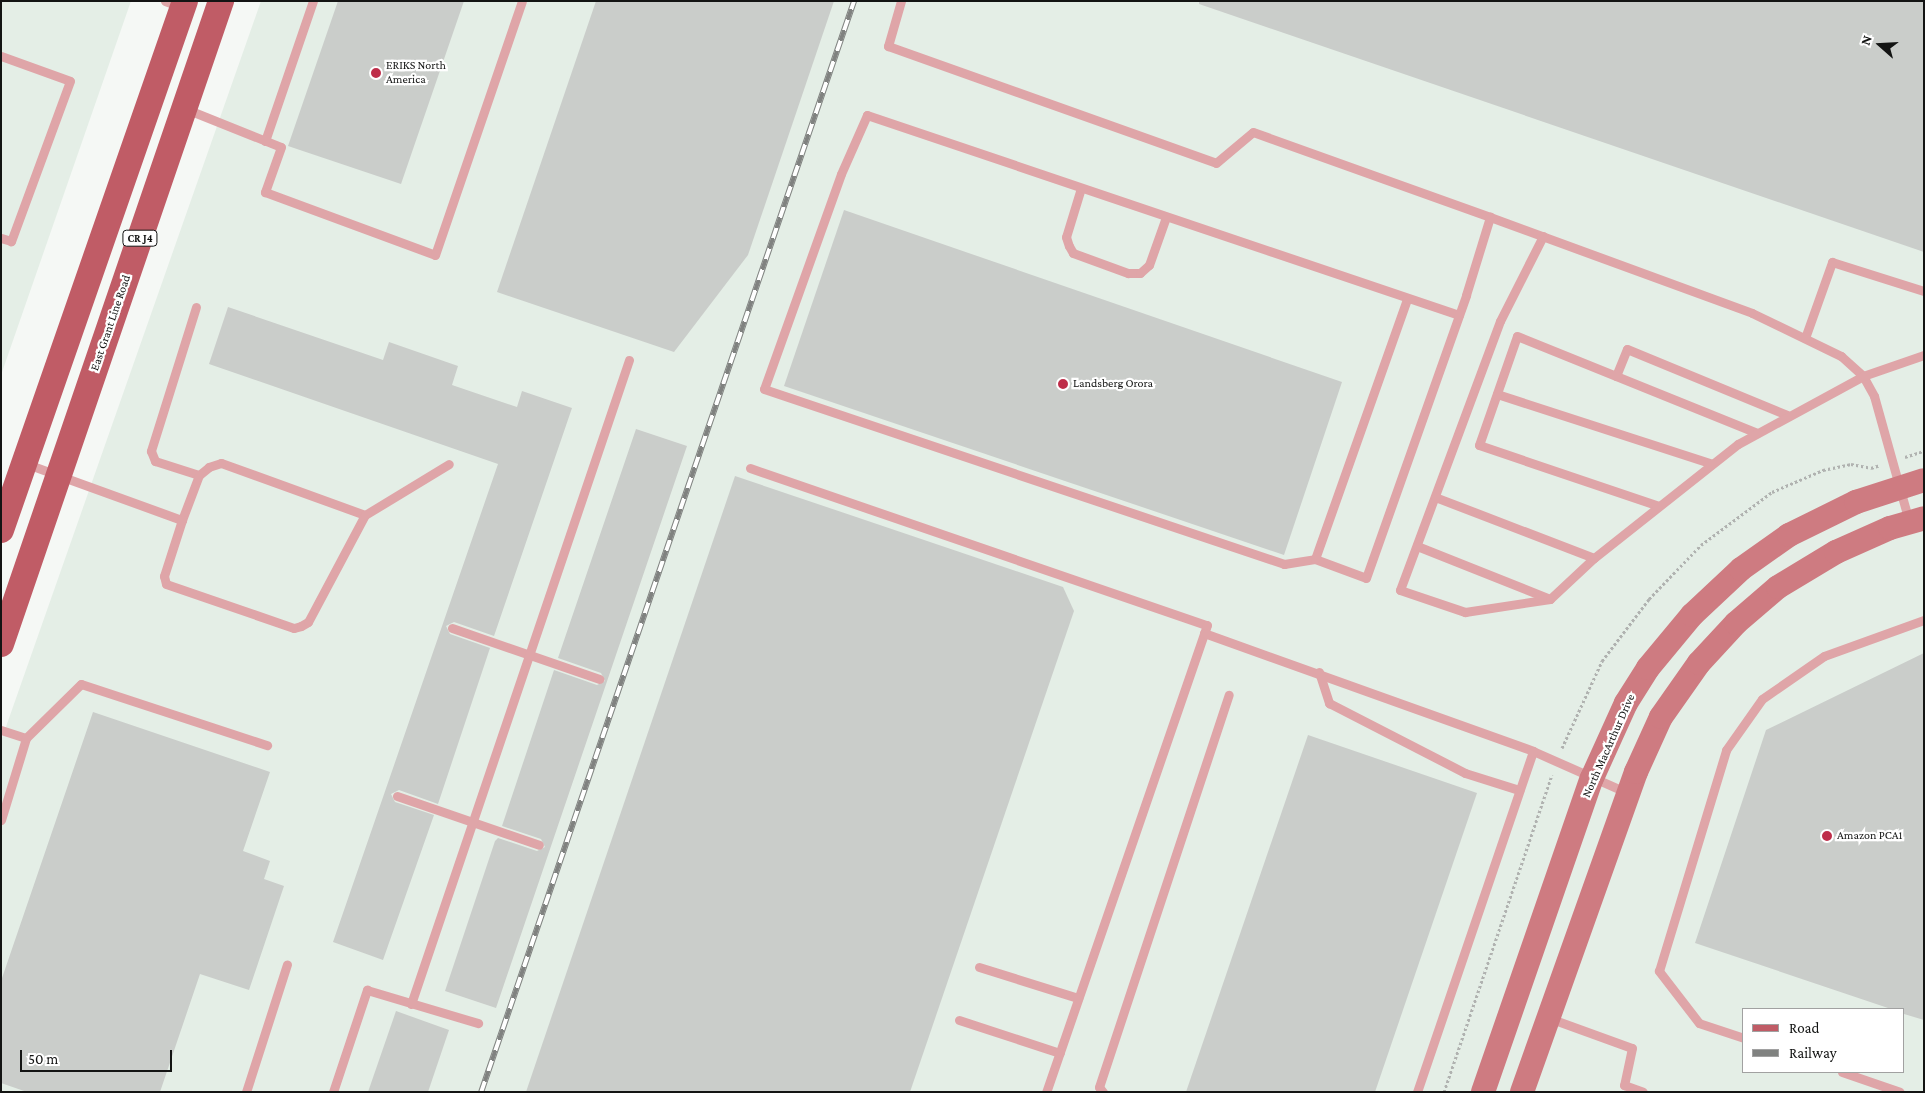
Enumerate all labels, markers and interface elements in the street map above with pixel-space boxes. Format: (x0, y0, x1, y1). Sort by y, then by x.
north arrow (1855, 20, 1905, 70)
text: N (1857, 33, 1875, 47)
place label: ERIKS North America (386, 59, 446, 87)
marker: ERIKS North America (370, 67, 382, 79)
road number: CR J4 (121, 230, 159, 247)
street label: East Grant Line Road (88, 273, 134, 373)
place label: Landsberg Orora (1073, 377, 1153, 391)
marker: Landsberg Orora (1057, 378, 1069, 390)
street label: North MacArthur Drive (1580, 692, 1638, 800)
place label: Amazon PCA1 (1837, 829, 1903, 843)
marker: Amazon PCA1 (1821, 830, 1833, 842)
legend (1742, 1008, 1905, 1073)
text: Road (1789, 1020, 1819, 1036)
scale bar (22, 1040, 175, 1072)
text: Railway (1789, 1045, 1837, 1061)
text: 50 m (28, 1051, 58, 1067)

